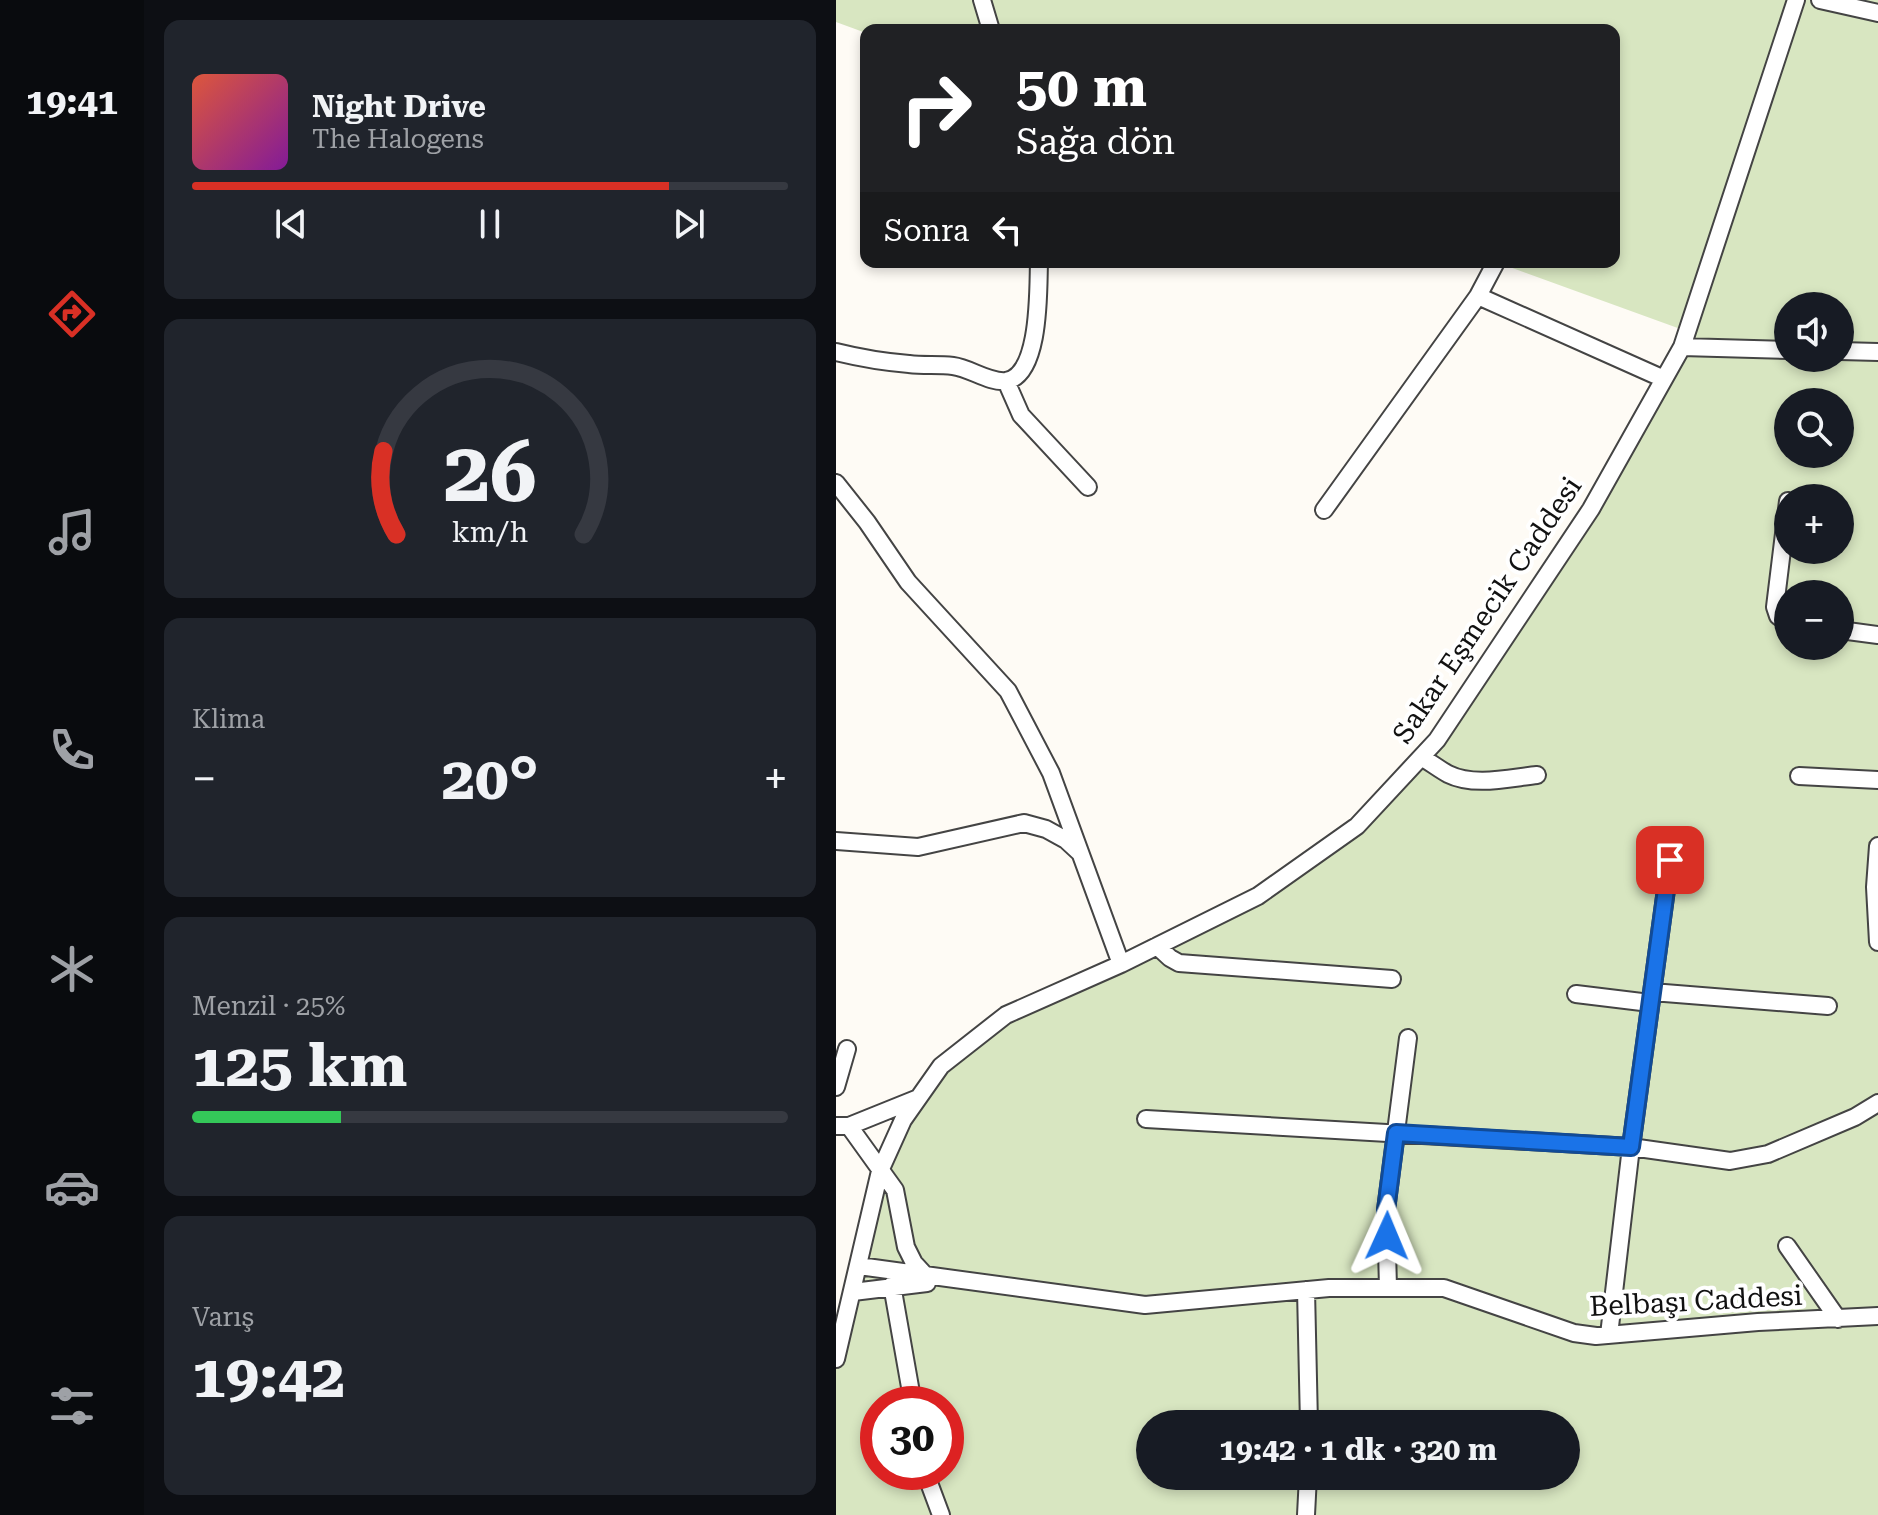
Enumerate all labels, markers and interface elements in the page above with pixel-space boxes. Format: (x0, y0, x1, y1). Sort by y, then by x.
text: 50 m (1016, 54, 1147, 120)
icon: right (884, 56, 988, 160)
text: 19:41 (26, 81, 118, 123)
text: Night Drive (312, 89, 486, 124)
text: Sağa dön (1016, 121, 1175, 163)
text: The Halogens (312, 124, 484, 154)
icon: previous (269, 202, 313, 246)
icon: pause (468, 202, 512, 246)
icon: next (667, 202, 711, 246)
icon: left (985, 208, 1029, 252)
text: Sonra (884, 213, 969, 248)
icon: directions (44, 286, 100, 342)
map controls (1774, 292, 1854, 660)
button: sound (1774, 292, 1854, 372)
button: search (1774, 388, 1854, 468)
text: 26 (443, 423, 537, 520)
street label: Sakar Eşmecik Caddesi (1386, 471, 1588, 749)
button: + (1774, 484, 1854, 564)
icon: music (44, 504, 100, 560)
text: km/h (452, 515, 528, 549)
button: − (1774, 580, 1854, 660)
text: Klima (192, 704, 265, 734)
icon: phone (44, 722, 100, 778)
text: 20° (441, 743, 539, 814)
text: − (192, 753, 217, 805)
text: + (763, 753, 788, 805)
pin (1636, 826, 1704, 894)
icon: arrive (1648, 838, 1692, 882)
icon: climate (44, 941, 100, 997)
text: Menzil · 25% (192, 991, 345, 1021)
text: 125 km (192, 1030, 407, 1101)
icon: car (44, 1159, 100, 1215)
position arrow (1345, 1194, 1429, 1278)
street label: Belbaşı Caddesi (1589, 1279, 1803, 1323)
text: Varış (192, 1302, 254, 1332)
text: 19:42 (192, 1341, 345, 1412)
icon: filters (44, 1378, 100, 1434)
speed limit sign: 30 (860, 1386, 964, 1490)
text: 19:42 · 1 dk · 320 m (1219, 1432, 1497, 1467)

